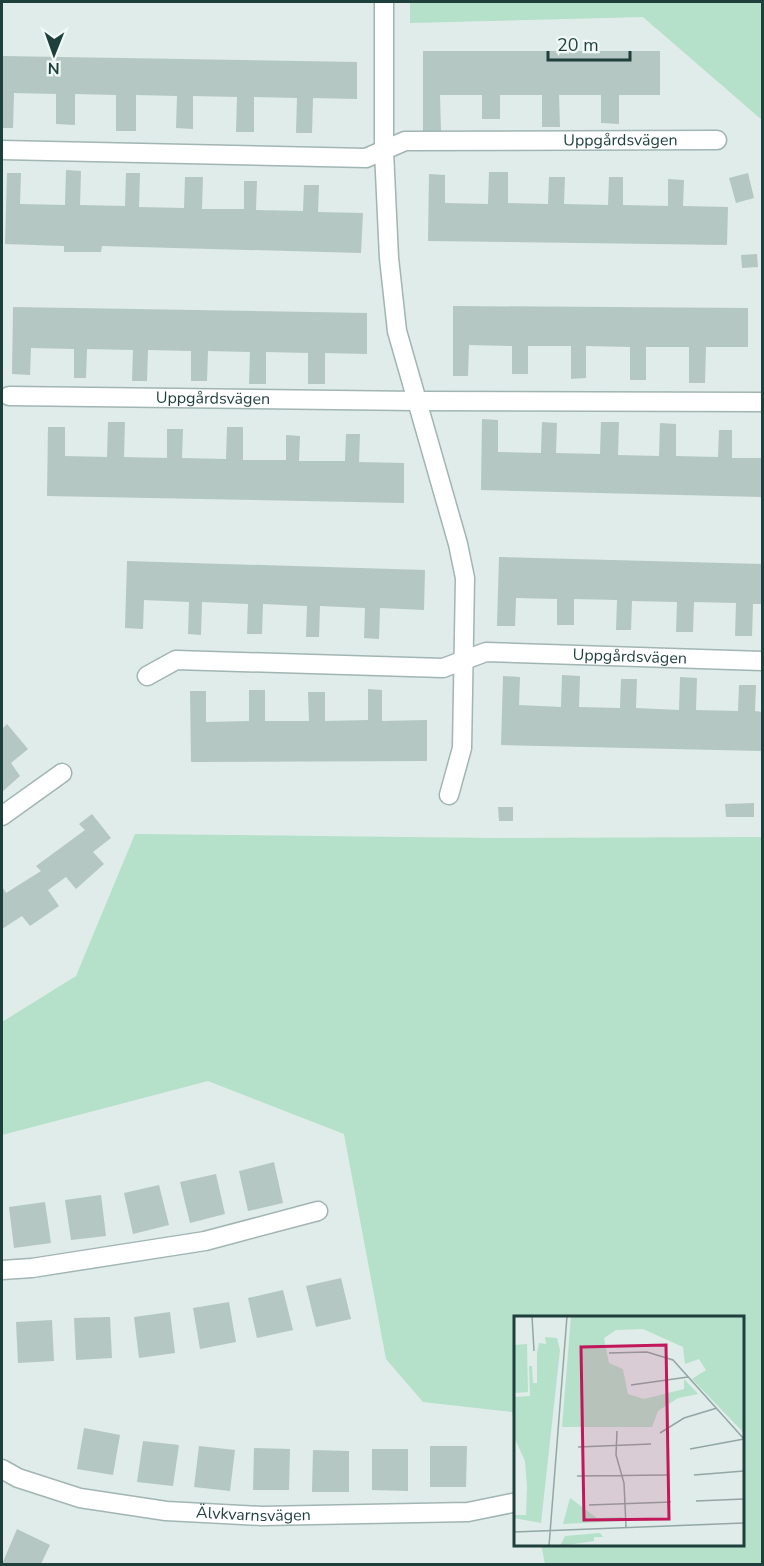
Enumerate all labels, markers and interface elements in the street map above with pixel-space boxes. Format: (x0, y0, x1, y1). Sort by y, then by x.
north arrow (24, 24, 84, 84)
scale bar (548, 24, 630, 62)
text: 20 m (557, 33, 599, 57)
text: N (48, 57, 60, 79)
street label: Uppgårdsvägen (563, 129, 678, 151)
street label: Uppgårdsvägen (156, 387, 270, 410)
street label: Uppgårdsvägen (572, 644, 687, 670)
inset map (514, 1316, 743, 1545)
street label: Älvkvarnsvägen (196, 1502, 311, 1527)

